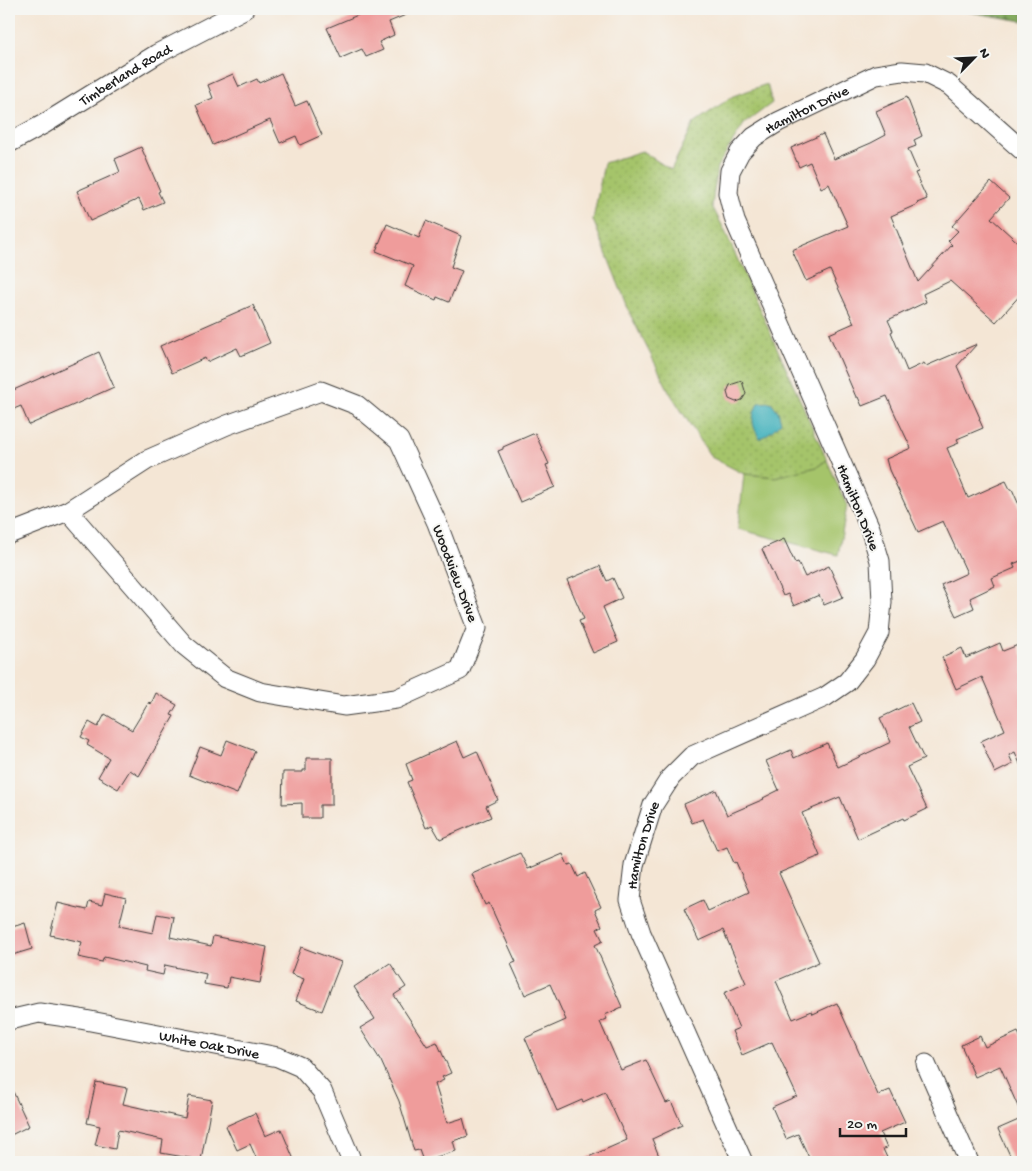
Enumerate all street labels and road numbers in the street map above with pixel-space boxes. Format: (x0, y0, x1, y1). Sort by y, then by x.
street label: Timberland Road (76, 41, 176, 111)
street label: Hamilton Drive (762, 82, 852, 139)
street label: Hamilton Drive (832, 462, 883, 554)
street label: Woodview Drive (427, 523, 481, 625)
street label: Hamilton Drive (624, 798, 665, 891)
street label: White Oak Drive (157, 1027, 261, 1064)

